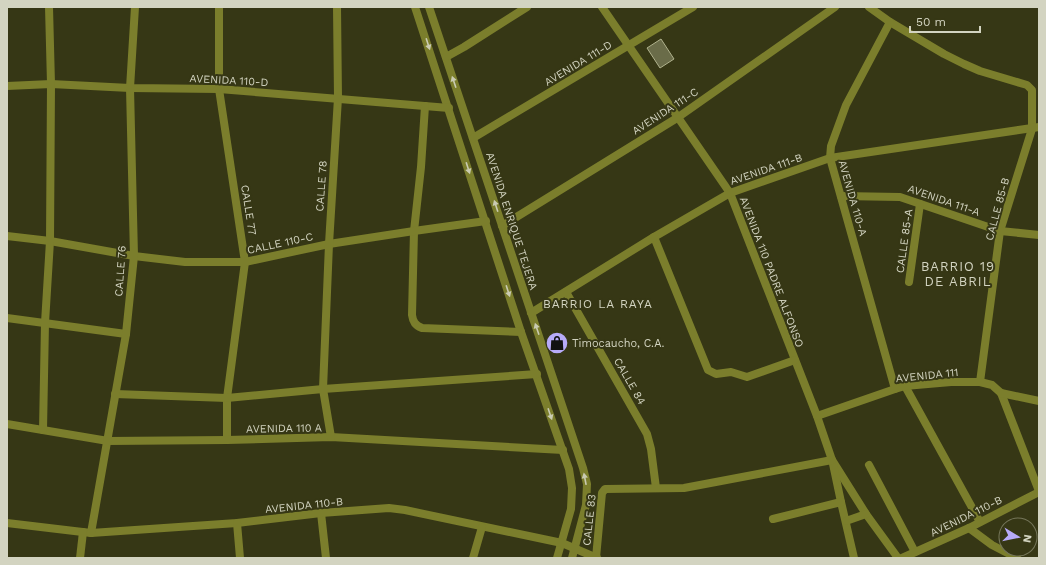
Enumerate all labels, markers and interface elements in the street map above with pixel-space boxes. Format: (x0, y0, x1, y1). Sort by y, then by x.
scale bar (910, 8, 980, 34)
text: 50 m (916, 15, 946, 29)
one-way arrow (425, 38, 431, 50)
street label: AVENIDA 111-D (542, 38, 614, 89)
street label: AVENIDA 110-D (189, 72, 269, 89)
one-way arrow (451, 76, 457, 88)
street label: AVENIDA 111-C (630, 85, 701, 138)
street label: AVENIDA ENRIQUE TEJERA (483, 151, 540, 292)
street label: AVENIDA 111-B (728, 151, 804, 188)
street label: AVENIDA 110-A (835, 159, 870, 238)
street label: CALLE 78 (313, 160, 330, 212)
one-way arrow (465, 162, 471, 174)
street label: CALLE 85-B (983, 176, 1012, 242)
street label: AVENIDA 111-A (906, 182, 982, 219)
street label: CALLE 77 (238, 184, 259, 236)
street label: AVENIDA 110 PADRE ALFONSO (737, 195, 806, 349)
one-way arrow (493, 199, 499, 211)
street label: CALLE 85-A (894, 208, 915, 274)
street label: CALLE 110-C (246, 230, 315, 257)
street label: CALLE 76 (112, 245, 129, 297)
district label: BARRIO 19 DE ABRIL (921, 259, 995, 289)
one-way arrow (505, 286, 511, 298)
district label: BARRIO LA RAYA (543, 297, 653, 311)
one-way arrow (533, 323, 539, 335)
shop icon: Timocaucho, C.A. (544, 330, 570, 356)
place label: Timocaucho, C.A. (572, 337, 665, 350)
street label: CALLE 84 (611, 355, 648, 407)
street label: AVENIDA 111 (895, 366, 959, 385)
one-way arrow (548, 409, 554, 421)
street label: AVENIDA 110 A (246, 421, 322, 436)
one-way arrow (582, 473, 588, 485)
street label: AVENIDA 110-B (928, 493, 1004, 539)
street label: CALLE 83 (580, 494, 599, 546)
street label: AVENIDA 110-B (264, 495, 344, 516)
north arrow (998, 517, 1038, 557)
text: N (1020, 534, 1034, 544)

